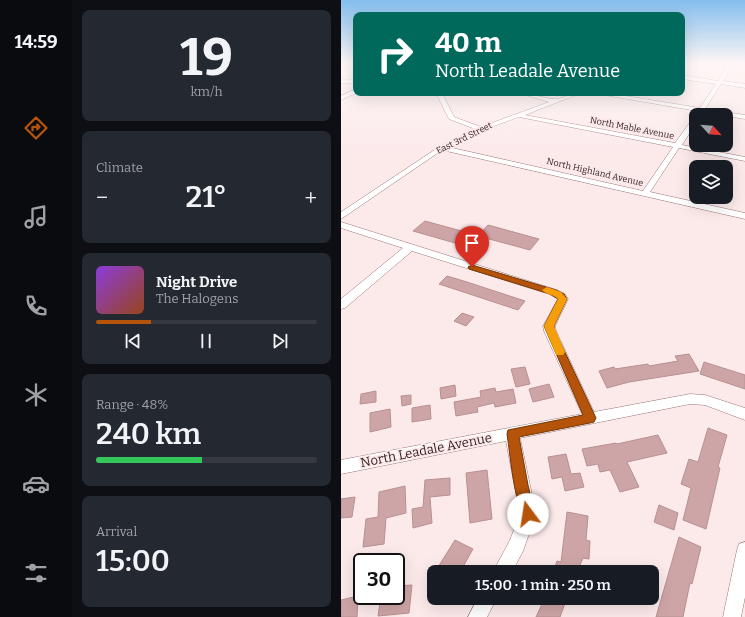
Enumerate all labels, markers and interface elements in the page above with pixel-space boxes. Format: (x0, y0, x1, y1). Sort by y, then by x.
text: 19 (180, 26, 233, 89)
text: 40 m (435, 26, 502, 59)
icon: right (369, 28, 421, 80)
text: 14:59 (14, 31, 58, 53)
text: North Leadale Avenue (435, 60, 620, 82)
text: km/h (190, 84, 223, 99)
north arrow (689, 108, 733, 152)
map controls (689, 108, 733, 204)
icon: directions (22, 114, 50, 142)
street label: North Mable Avenue (589, 115, 675, 141)
street label: East 3rd Street (434, 120, 494, 156)
street label: North Highland Avenue (546, 156, 644, 188)
text: Climate (96, 160, 143, 175)
button: layers (689, 160, 733, 204)
text: 21° (186, 179, 227, 215)
text: − (96, 184, 108, 211)
text: + (304, 184, 317, 211)
icon: music (22, 203, 50, 231)
pin (455, 226, 489, 267)
icon: arrive (461, 232, 483, 254)
text: Night Drive (156, 273, 237, 291)
text: The Halogens (156, 291, 238, 306)
icon: phone (22, 292, 50, 320)
icon: previous (122, 330, 144, 352)
icon: pause (195, 330, 217, 352)
icon: next (269, 330, 291, 352)
icon: climate (22, 381, 50, 409)
text: Range · 48% (96, 397, 168, 412)
text: 240 km (96, 416, 201, 452)
street label: North Leadale Avenue (359, 430, 493, 470)
icon: car (22, 470, 50, 498)
position arrow (507, 493, 549, 535)
text: Arrival (96, 524, 137, 539)
text: 15:00 (96, 543, 170, 579)
speed limit sign: 30 (353, 553, 405, 605)
icon: filters (22, 559, 50, 587)
text: 15:00 · 1 min · 250 m (475, 576, 611, 594)

